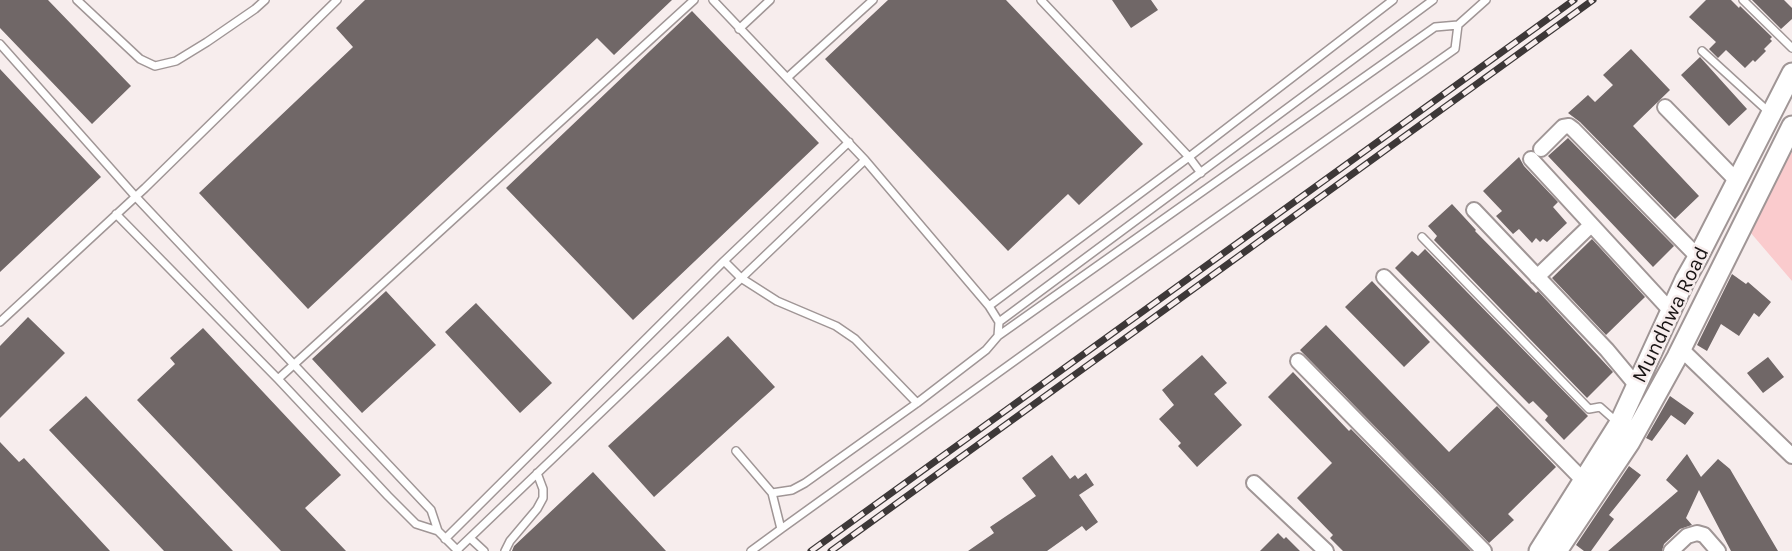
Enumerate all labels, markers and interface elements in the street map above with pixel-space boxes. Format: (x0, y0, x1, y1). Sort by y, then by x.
street label: Mundhwa Road (1627, 243, 1715, 387)

